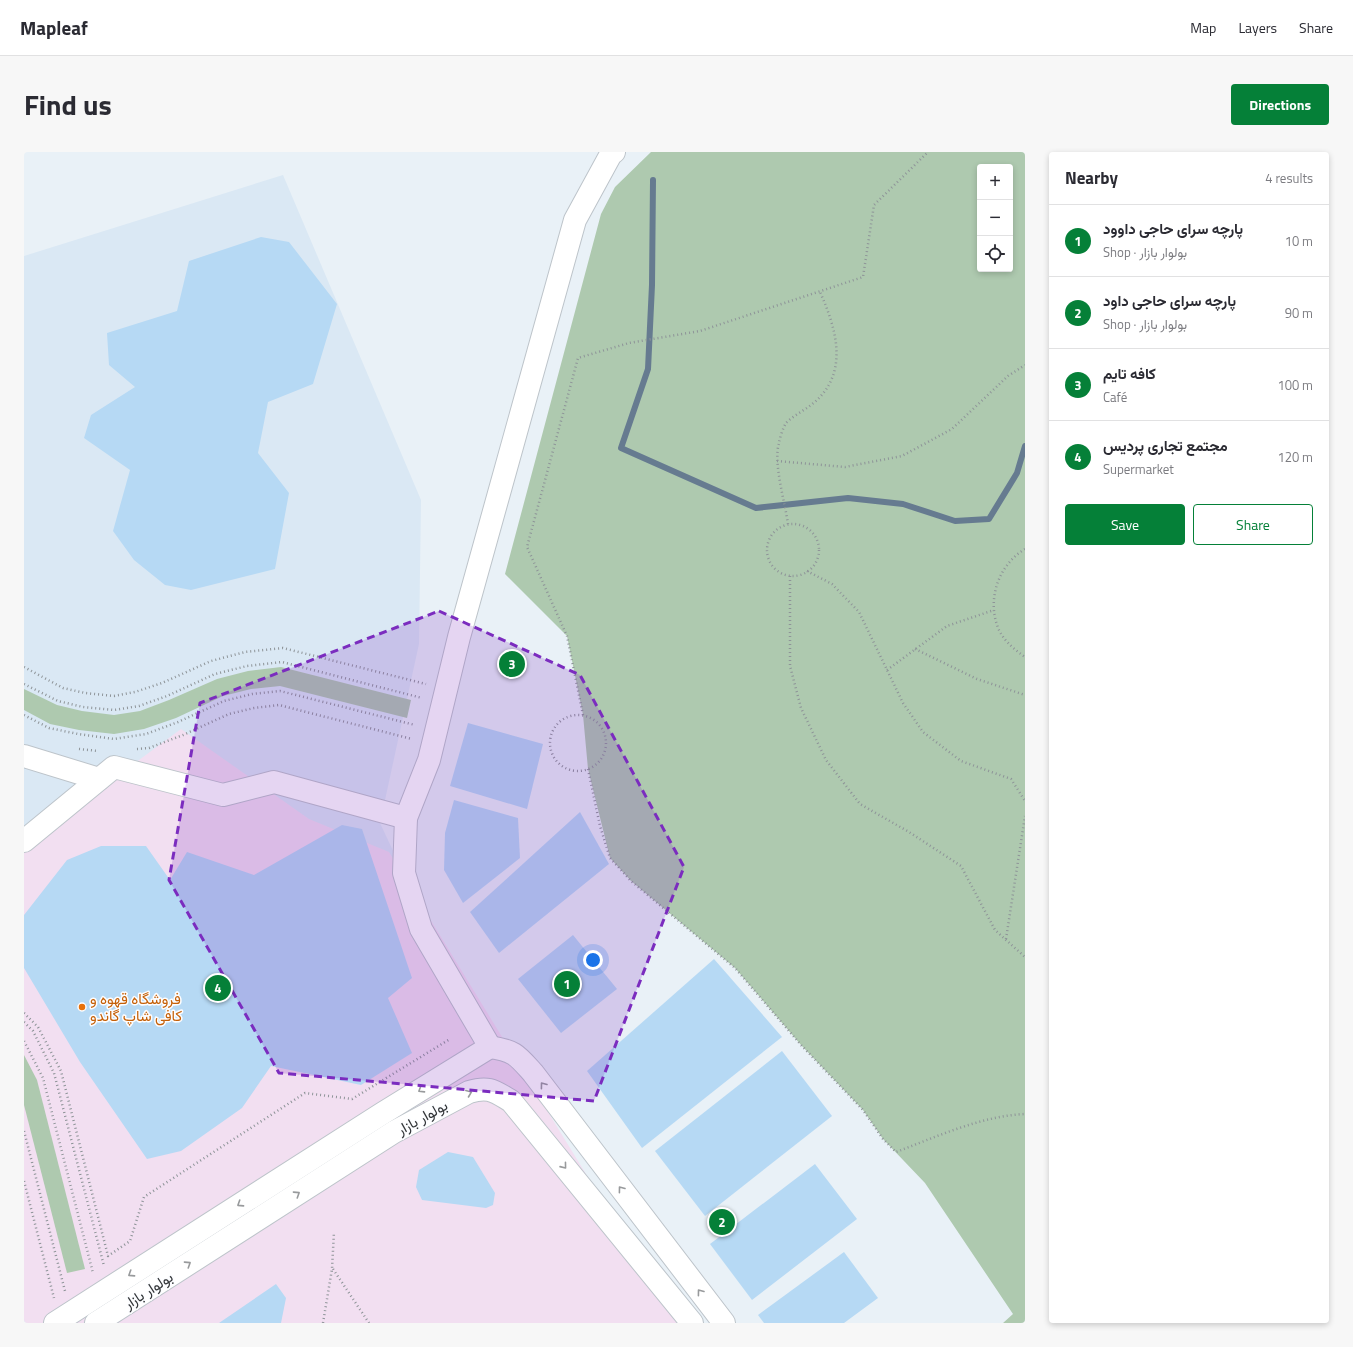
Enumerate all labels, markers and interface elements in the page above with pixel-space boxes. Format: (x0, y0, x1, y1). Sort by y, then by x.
text: Mapleaf (20, 13, 88, 42)
text: Map (1190, 17, 1216, 38)
text: Layers (1238, 17, 1277, 38)
text: Share (1299, 17, 1333, 38)
text: Find us (24, 83, 112, 126)
button: Directions (1231, 84, 1329, 125)
map controls (977, 164, 1013, 272)
button: + (977, 164, 1013, 200)
text: Nearby (1065, 165, 1118, 191)
text: 4 results (1265, 168, 1313, 188)
button: − (977, 200, 1013, 236)
text: پارچه سرای حاجی داوود (1103, 217, 1243, 240)
text: 1 (1074, 231, 1082, 251)
text: 10 m (1285, 231, 1313, 251)
button: locate (977, 236, 1013, 272)
text: Shop · بولوار بازار (1103, 242, 1187, 262)
text: پارچه سرای حاجی داود (1103, 289, 1236, 312)
text: 2 (1074, 303, 1082, 323)
text: 90 m (1285, 303, 1313, 323)
text: Shop · بولوار بازار (1103, 314, 1187, 334)
text: كافه تايم (1103, 362, 1156, 385)
text: 3 (1074, 375, 1082, 395)
text: 100 m (1277, 375, 1313, 395)
text: Café (1103, 387, 1127, 407)
text: مجتمع تجاری پردیس (1103, 434, 1228, 457)
text: 4 (1074, 447, 1082, 467)
text: 120 m (1277, 447, 1313, 467)
text: Supermarket (1103, 459, 1174, 479)
button: Save (1065, 504, 1185, 545)
button: Share (1193, 504, 1313, 545)
pin: 3 (499, 649, 525, 679)
your location (583, 950, 603, 970)
pin: 1 (554, 969, 580, 999)
pin: 4 (205, 973, 231, 1003)
place label: فروشگاه قهوه و کافی شاپ گاندو (90, 987, 182, 1027)
marker: فروشگاه قهوه و کافی شاپ گاندو (77, 1002, 87, 1012)
one-way arrow (540, 1083, 547, 1090)
one-way arrow (418, 1085, 425, 1092)
one-way arrow (466, 1089, 473, 1097)
street label: بولوار بازار (391, 1094, 452, 1141)
one-way arrow (560, 1162, 567, 1169)
one-way arrow (619, 1186, 626, 1193)
one-way arrow (293, 1191, 300, 1199)
one-way arrow (238, 1200, 245, 1207)
pin: 2 (709, 1207, 735, 1237)
one-way arrow (184, 1261, 191, 1269)
street label: بولوار بازار (118, 1265, 177, 1315)
one-way arrow (128, 1270, 135, 1277)
one-way arrow (698, 1289, 705, 1296)

